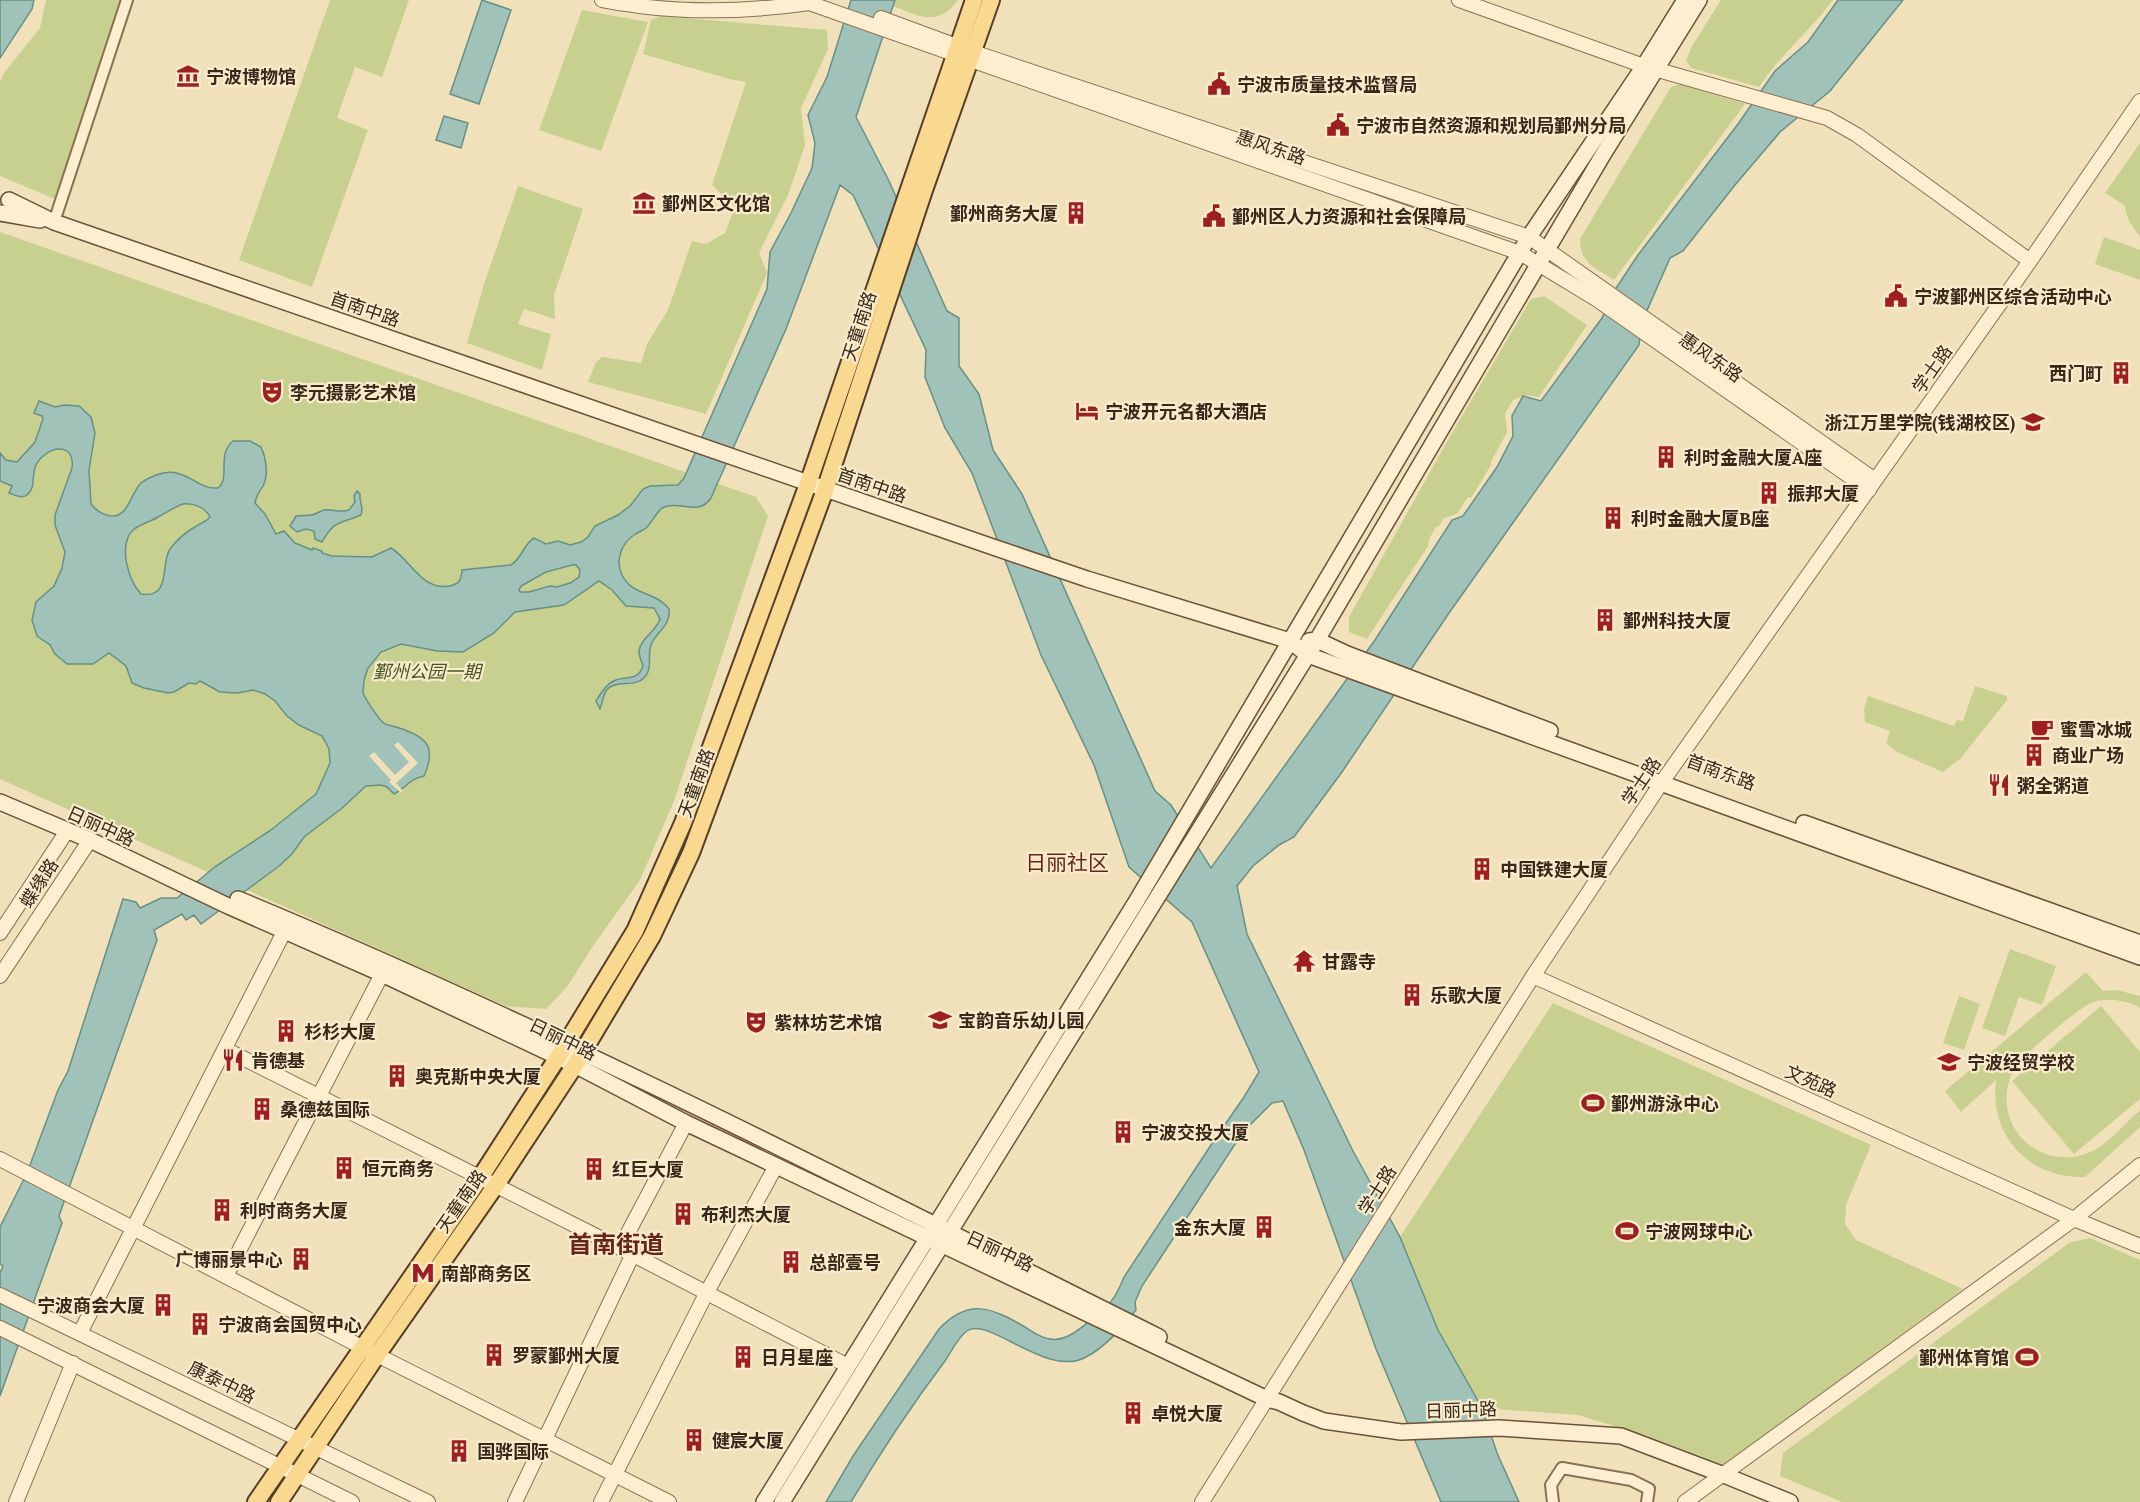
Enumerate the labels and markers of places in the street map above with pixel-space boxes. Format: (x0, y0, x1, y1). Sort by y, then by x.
museum icon: 宁波博物馆 (175, 63, 201, 89)
place label: 宁波博物馆 (206, 65, 296, 88)
public building icon: 宁波市质量技术监督局 (1206, 71, 1232, 97)
place label: 宁波市质量技术监督局 (1237, 73, 1417, 96)
public building icon: 宁波市自然资源和规划局鄞州分局 (1325, 112, 1351, 138)
place label: 宁波市自然资源和规划局鄞州分局 (1356, 114, 1626, 137)
museum icon: 鄞州区文化馆 (631, 190, 657, 216)
place label: 鄞州区文化馆 (662, 192, 770, 215)
building icon: 鄞州商务大厦 (1063, 200, 1089, 226)
place label: 鄞州商务大厦 (950, 202, 1058, 225)
public building icon: 鄞州区人力资源和社会保障局 (1201, 203, 1227, 229)
place label: 鄞州区人力资源和社会保障局 (1232, 205, 1466, 228)
public building icon: 宁波鄞州区综合活动中心 (1883, 283, 1909, 309)
place label: 宁波鄞州区综合活动中心 (1914, 285, 2112, 308)
building icon: 西门町 (2108, 360, 2134, 386)
place label: 西门町 (2049, 362, 2103, 385)
theatre icon: 李元摄影艺术馆 (259, 379, 285, 405)
place label: 李元摄影艺术馆 (290, 381, 416, 404)
hotel icon: 宁波开元名都大酒店 (1074, 398, 1100, 424)
place label: 宁波开元名都大酒店 (1105, 400, 1267, 423)
school or university icon: 浙江万里学院(钱湖校区) (2020, 409, 2046, 435)
place label: 浙江万里学院(钱湖校区) (1824, 411, 2015, 434)
building icon: 利时金融大厦A座 (1653, 444, 1679, 470)
place label: 利时金融大厦A座 (1684, 446, 1822, 469)
building icon: 振邦大厦 (1756, 480, 1782, 506)
place label: 振邦大厦 (1787, 482, 1859, 505)
building icon: 利时金融大厦B座 (1600, 505, 1626, 531)
place label: 利时金融大厦B座 (1631, 507, 1769, 530)
building icon: 鄞州科技大厦 (1592, 607, 1618, 633)
place label: 鄞州科技大厦 (1623, 609, 1731, 632)
cafe icon: 蜜雪冰城 (2029, 716, 2055, 742)
place label: 蜜雪冰城 (2060, 718, 2132, 741)
building icon: 商业广场 (2021, 742, 2047, 768)
place label: 商业广场 (2052, 744, 2124, 767)
restaurant icon: 粥全粥道 (1986, 772, 2012, 798)
place label: 粥全粥道 (2017, 774, 2089, 797)
building icon: 中国铁建大厦 (1469, 856, 1495, 882)
place label: 中国铁建大厦 (1500, 858, 1608, 881)
temple icon: 甘露寺 (1291, 948, 1317, 974)
place label: 甘露寺 (1322, 950, 1376, 973)
building icon: 乐歌大厦 (1399, 982, 1425, 1008)
place label: 乐歌大厦 (1430, 984, 1502, 1007)
school or university icon: 宝韵音乐幼儿园 (927, 1007, 953, 1033)
theatre icon: 紫林坊艺术馆 (743, 1009, 769, 1035)
place label: 宝韵音乐幼儿园 (958, 1009, 1084, 1032)
place label: 紫林坊艺术馆 (774, 1011, 882, 1034)
building icon: 杉杉大厦 (273, 1018, 299, 1044)
place label: 杉杉大厦 (304, 1020, 376, 1043)
restaurant icon: 肯德基 (220, 1047, 246, 1073)
place label: 肯德基 (251, 1049, 305, 1072)
school or university icon: 宁波经贸学校 (1936, 1049, 1962, 1075)
place label: 宁波经贸学校 (1967, 1051, 2075, 1074)
building icon: 奥克斯中央大厦 (384, 1063, 410, 1089)
place label: 奥克斯中央大厦 (415, 1065, 541, 1088)
sports icon: 鄞州游泳中心 (1580, 1090, 1606, 1116)
place label: 鄞州游泳中心 (1611, 1092, 1719, 1115)
building icon: 桑德兹国际 (249, 1096, 275, 1122)
place label: 桑德兹国际 (280, 1098, 370, 1121)
building icon: 宁波交投大厦 (1110, 1119, 1136, 1145)
place label: 宁波交投大厦 (1141, 1121, 1249, 1144)
building icon: 恒元商务 (331, 1155, 357, 1181)
building icon: 红巨大厦 (581, 1156, 607, 1182)
place label: 恒元商务 (362, 1157, 434, 1180)
place label: 红巨大厦 (612, 1158, 684, 1181)
building icon: 利时商务大厦 (209, 1197, 235, 1223)
place label: 利时商务大厦 (240, 1199, 348, 1222)
building icon: 布利杰大厦 (670, 1201, 696, 1227)
place label: 布利杰大厦 (701, 1203, 791, 1226)
building icon: 金东大厦 (1251, 1214, 1277, 1240)
place label: 金东大厦 (1174, 1216, 1246, 1239)
sports icon: 宁波网球中心 (1614, 1218, 1640, 1244)
place label: 宁波网球中心 (1645, 1220, 1753, 1243)
building icon: 广博丽景中心 (288, 1246, 314, 1272)
place label: 广博丽景中心 (175, 1248, 283, 1271)
building icon: 总部壹号 (778, 1249, 804, 1275)
place label: 总部壹号 (809, 1251, 881, 1274)
metro station icon: 南部商务区 (410, 1260, 436, 1286)
place label: 南部商务区 (441, 1262, 531, 1285)
building icon: 宁波商会大厦 (150, 1292, 176, 1318)
place label: 宁波商会大厦 (37, 1294, 145, 1317)
building icon: 宁波商会国贸中心 (187, 1311, 213, 1337)
place label: 宁波商会国贸中心 (218, 1313, 362, 1336)
building icon: 罗蒙鄞州大厦 (481, 1342, 507, 1368)
place label: 罗蒙鄞州大厦 (512, 1344, 620, 1367)
building icon: 日月星座 (730, 1344, 756, 1370)
sports icon: 鄞州体育馆 (2014, 1344, 2040, 1370)
place label: 日月星座 (761, 1346, 833, 1369)
place label: 鄞州体育馆 (1919, 1346, 2009, 1369)
building icon: 卓悦大厦 (1120, 1400, 1146, 1426)
place label: 卓悦大厦 (1151, 1402, 1223, 1425)
building icon: 健宸大厦 (681, 1427, 707, 1453)
place label: 健宸大厦 (712, 1429, 784, 1452)
building icon: 国骅国际 (446, 1438, 472, 1464)
place label: 国骅国际 (477, 1440, 549, 1463)

